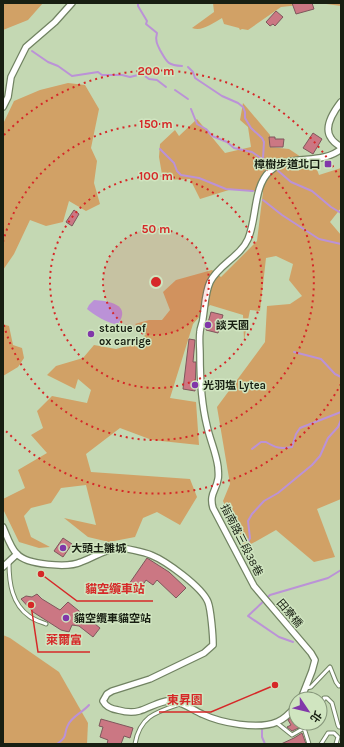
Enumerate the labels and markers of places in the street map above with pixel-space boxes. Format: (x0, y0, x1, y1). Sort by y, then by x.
place label: 樟樹步道北口 (254, 158, 320, 171)
marker: 樟樹步道北口 (323, 159, 333, 169)
centre of rings (149, 275, 163, 289)
place label: 談天園 (216, 319, 249, 332)
marker: 談天園 (203, 320, 213, 330)
place label: statue of ox carrige (99, 322, 151, 348)
marker: statue of ox carrige (86, 329, 96, 339)
place label: 光羽塩 Lytea (203, 379, 266, 392)
marker: 光羽塩 Lytea (190, 380, 200, 390)
place label: 大頭土雛城 (71, 542, 127, 555)
marker: 大頭土雛城 (58, 543, 68, 553)
callout: 貓空纜車站 (77, 577, 153, 601)
place label: 貓空纜車貓空站 (74, 612, 151, 625)
marker: 貓空纜車貓空站 (61, 613, 71, 623)
callout: 萊爾富 (38, 628, 90, 652)
callout: 東昇園 (159, 688, 211, 712)

